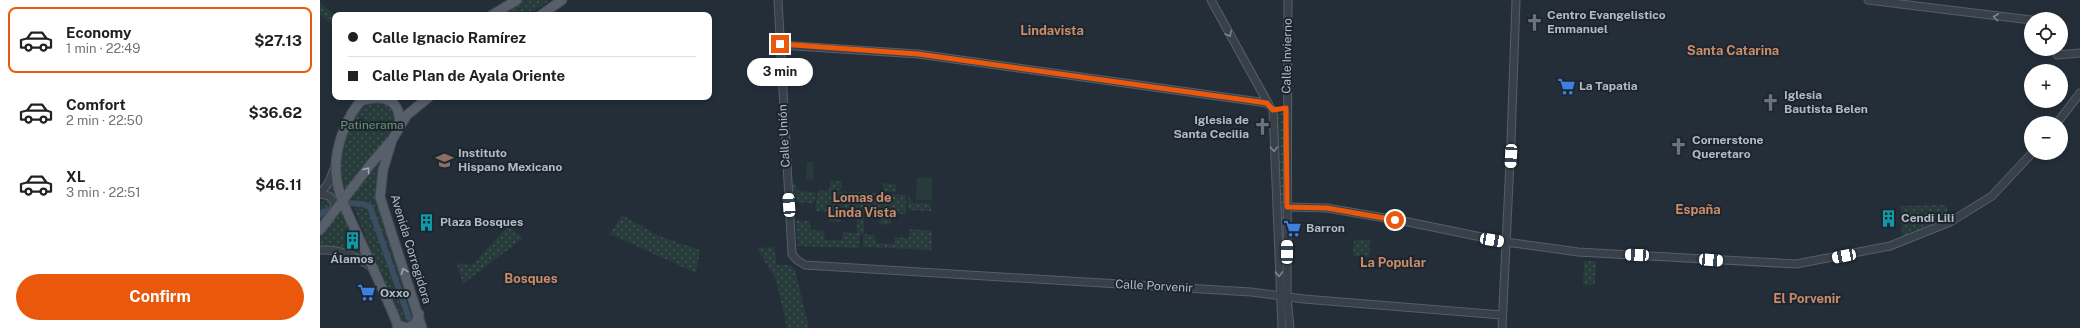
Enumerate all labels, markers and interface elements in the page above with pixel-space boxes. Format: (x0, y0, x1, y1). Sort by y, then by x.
place label: Centro Evangelistico Emmanuel (1547, 8, 1666, 36)
church icon: Centro Evangelistico Emmanuel (1524, 12, 1544, 32)
one-way arrow (1993, 12, 1999, 21)
map controls (2024, 12, 2068, 160)
button: locate (2024, 12, 2068, 56)
street label: Calle Invierno (1279, 18, 1295, 94)
icon: car (18, 22, 54, 58)
district label: Lindavista (1020, 23, 1084, 38)
text: Economy (66, 24, 131, 41)
text: Calle Ignacio Ramírez (372, 29, 526, 46)
one-way arrow (1225, 30, 1232, 37)
text: $27.13 (254, 32, 302, 49)
route end (771, 35, 789, 53)
text: 1 min · 22:49 (66, 41, 140, 56)
district label: Santa Catarina (1687, 43, 1779, 58)
callout: 3 min (747, 58, 813, 86)
text: 3 min (763, 64, 797, 79)
button: + (2024, 64, 2068, 108)
text: Calle Plan de Ayala Oriente (372, 67, 565, 84)
supermarket icon: La Tapatia (1556, 76, 1576, 96)
place label: La Tapatia (1579, 79, 1638, 93)
place label: Iglesia Bautista Belen (1784, 88, 1868, 116)
church icon: Iglesia Bautista Belen (1761, 92, 1781, 112)
icon: car (18, 94, 54, 130)
text: Comfort (66, 96, 126, 113)
text: $36.62 (248, 104, 302, 121)
street label: Calle Unión (775, 104, 793, 168)
text: 2 min · 22:50 (66, 113, 143, 128)
place label: Iglesia de Santa Cecilia (1173, 113, 1249, 141)
button: − (2024, 116, 2068, 160)
church icon: Iglesia de Santa Cecilia (1252, 117, 1272, 137)
park label: Patinerama (340, 118, 404, 132)
place label: Cornerstone Queretaro (1692, 133, 1764, 161)
church icon: Cornerstone Queretaro (1669, 137, 1689, 157)
car (1504, 144, 1518, 168)
place label: Instituto Hispano Mexicano (458, 146, 562, 174)
one-way arrow (1270, 146, 1279, 152)
school or university icon: Instituto Hispano Mexicano (435, 150, 455, 170)
icon: car (18, 166, 54, 202)
one-way arrow (362, 167, 370, 174)
text: XL (66, 168, 85, 185)
text: $46.11 (255, 176, 302, 193)
text: 3 min · 22:51 (66, 185, 141, 200)
district label: Lomas de Linda Vista (828, 190, 896, 220)
street label: Avenida Corregidora (388, 193, 434, 305)
car (782, 193, 796, 217)
district label: España (1675, 202, 1721, 217)
building icon: Cendi Lili (1878, 208, 1898, 228)
route start (1386, 211, 1404, 229)
place label: Cendi Lili (1901, 211, 1954, 225)
building icon: Plaza Bosques (417, 212, 437, 232)
place label: Plaza Bosques (440, 215, 523, 229)
supermarket icon: Barron (1283, 218, 1303, 238)
place label: Barron (1306, 221, 1345, 235)
building icon: Álamos (342, 230, 362, 250)
car (1479, 232, 1505, 248)
car (1281, 240, 1293, 264)
car (1625, 248, 1649, 262)
car (1831, 248, 1857, 264)
place label: Álamos (330, 252, 374, 266)
car (1699, 253, 1723, 267)
district label: La Popular (1360, 255, 1427, 270)
one-way arrow (400, 268, 408, 275)
district label: Bosques (504, 271, 558, 286)
one-way arrow (1275, 271, 1283, 277)
button: Confirm (16, 274, 304, 320)
street label: Calle Porvenir (1115, 277, 1194, 295)
supermarket icon: Oxxo (357, 283, 377, 303)
place label: Oxxo (380, 286, 409, 300)
district label: El Porvenir (1773, 291, 1841, 306)

